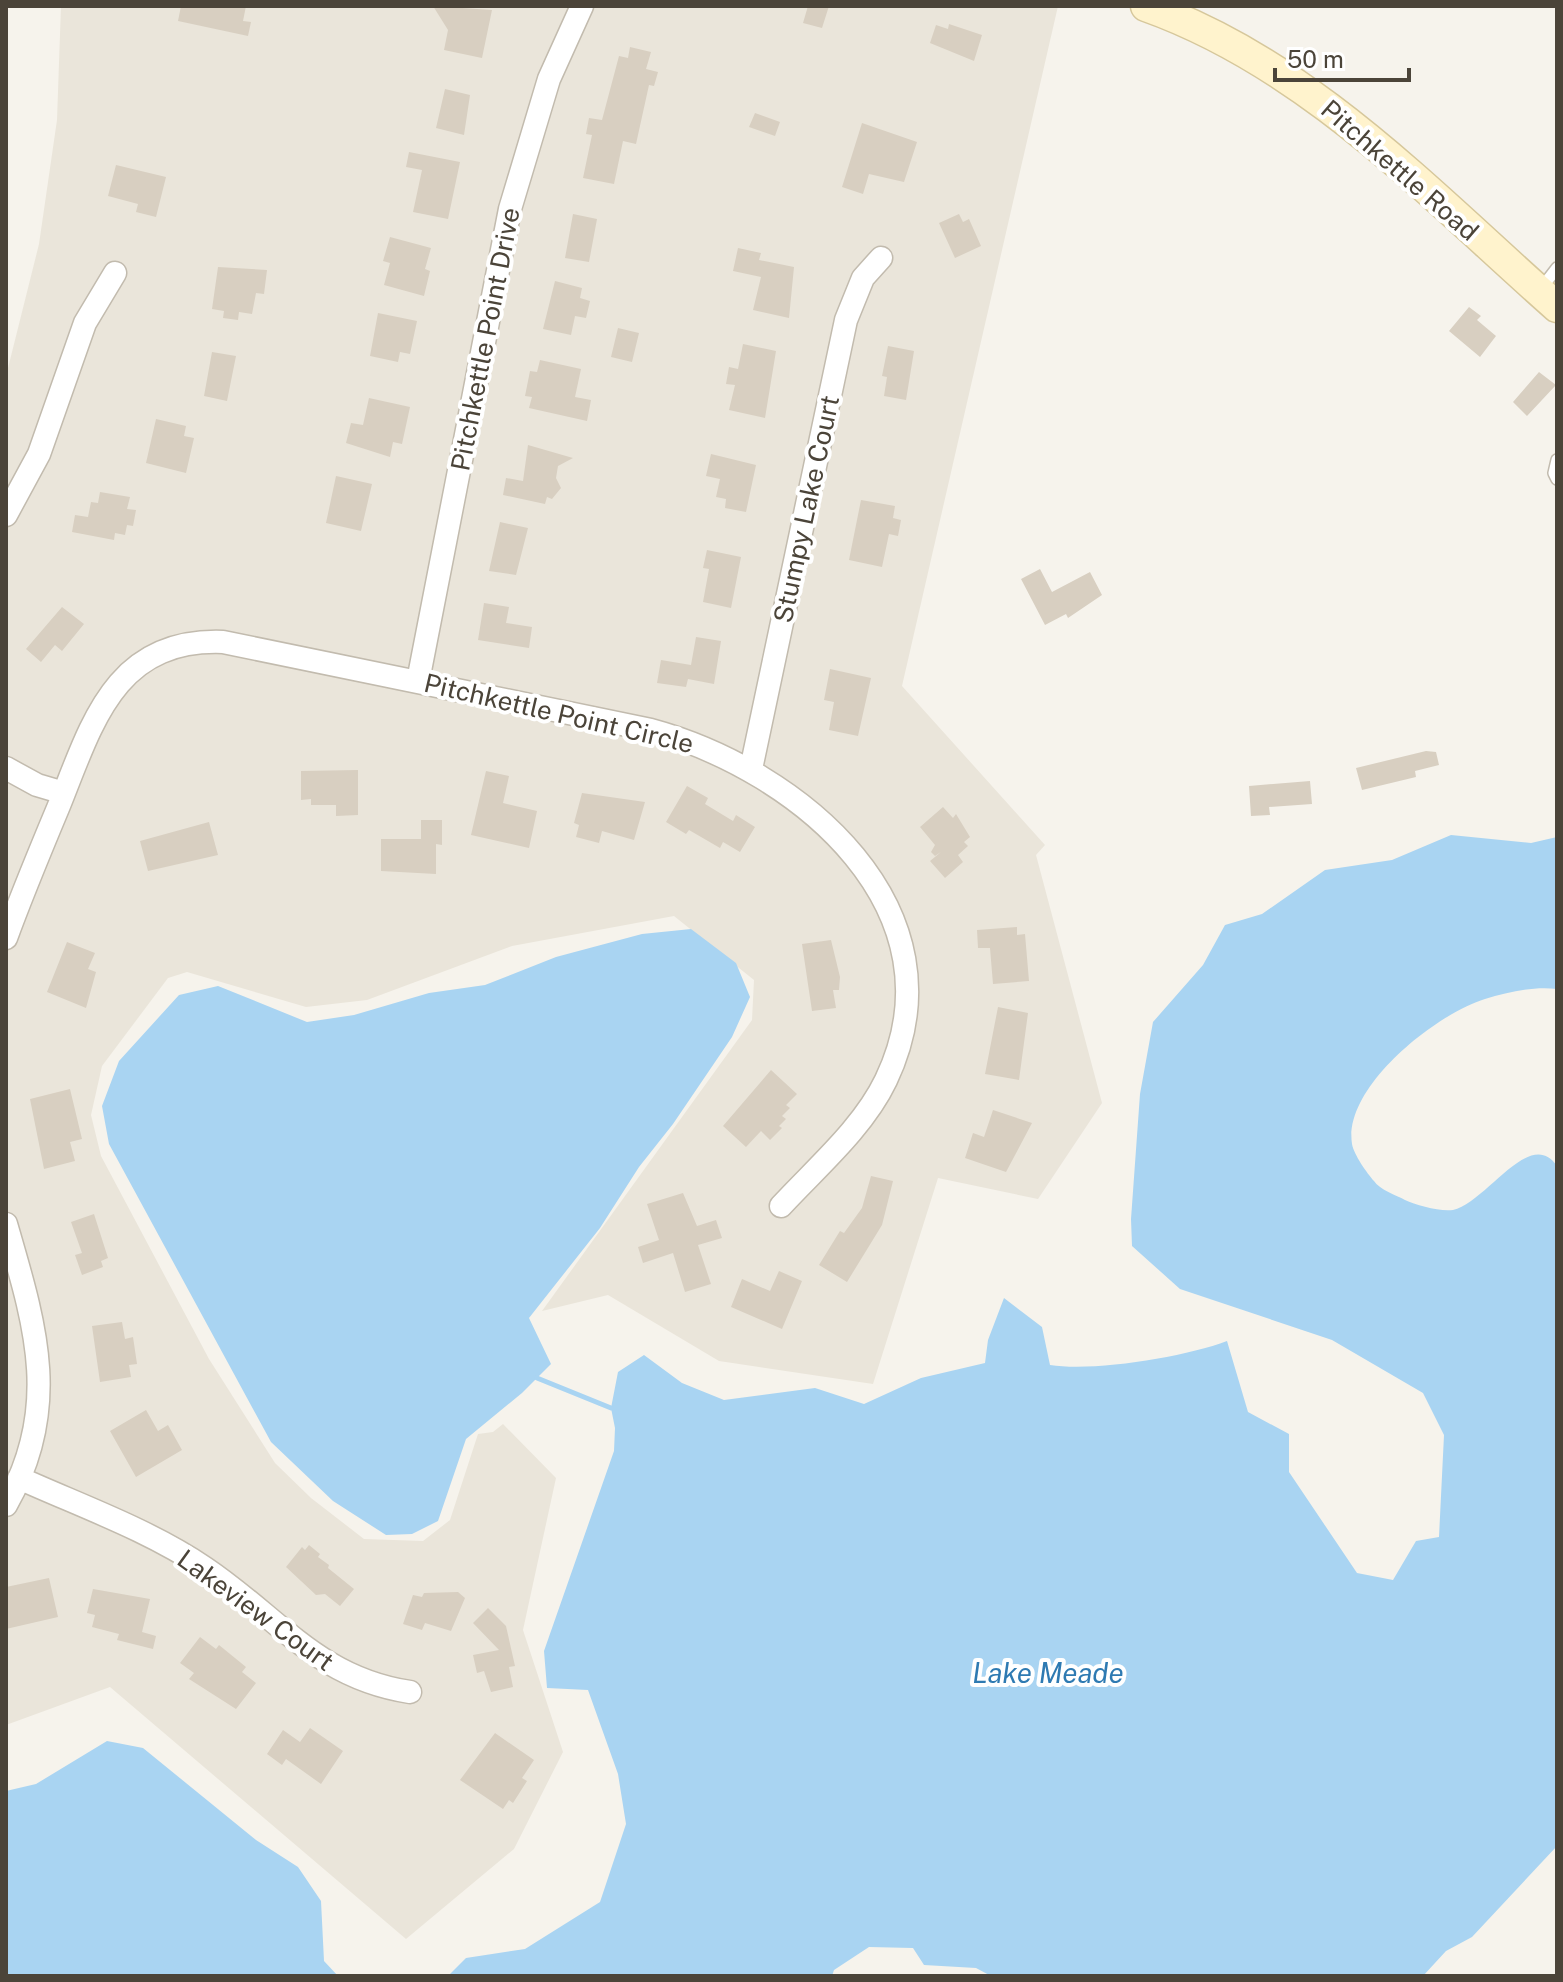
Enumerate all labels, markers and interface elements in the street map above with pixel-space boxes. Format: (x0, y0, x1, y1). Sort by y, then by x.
scale bar (1275, 32, 1409, 82)
text: 50 m (1287, 45, 1344, 73)
street label: Pitchkettle Road (1315, 93, 1485, 247)
street label: Pitchkettle Point Drive (444, 205, 526, 473)
street label: Stumpy Lake Court (767, 393, 845, 625)
street label: Pitchkettle Point Circle (421, 667, 697, 759)
street label: Lakeview Court (172, 1543, 340, 1677)
water label: Lake Meade (972, 1656, 1124, 1689)

